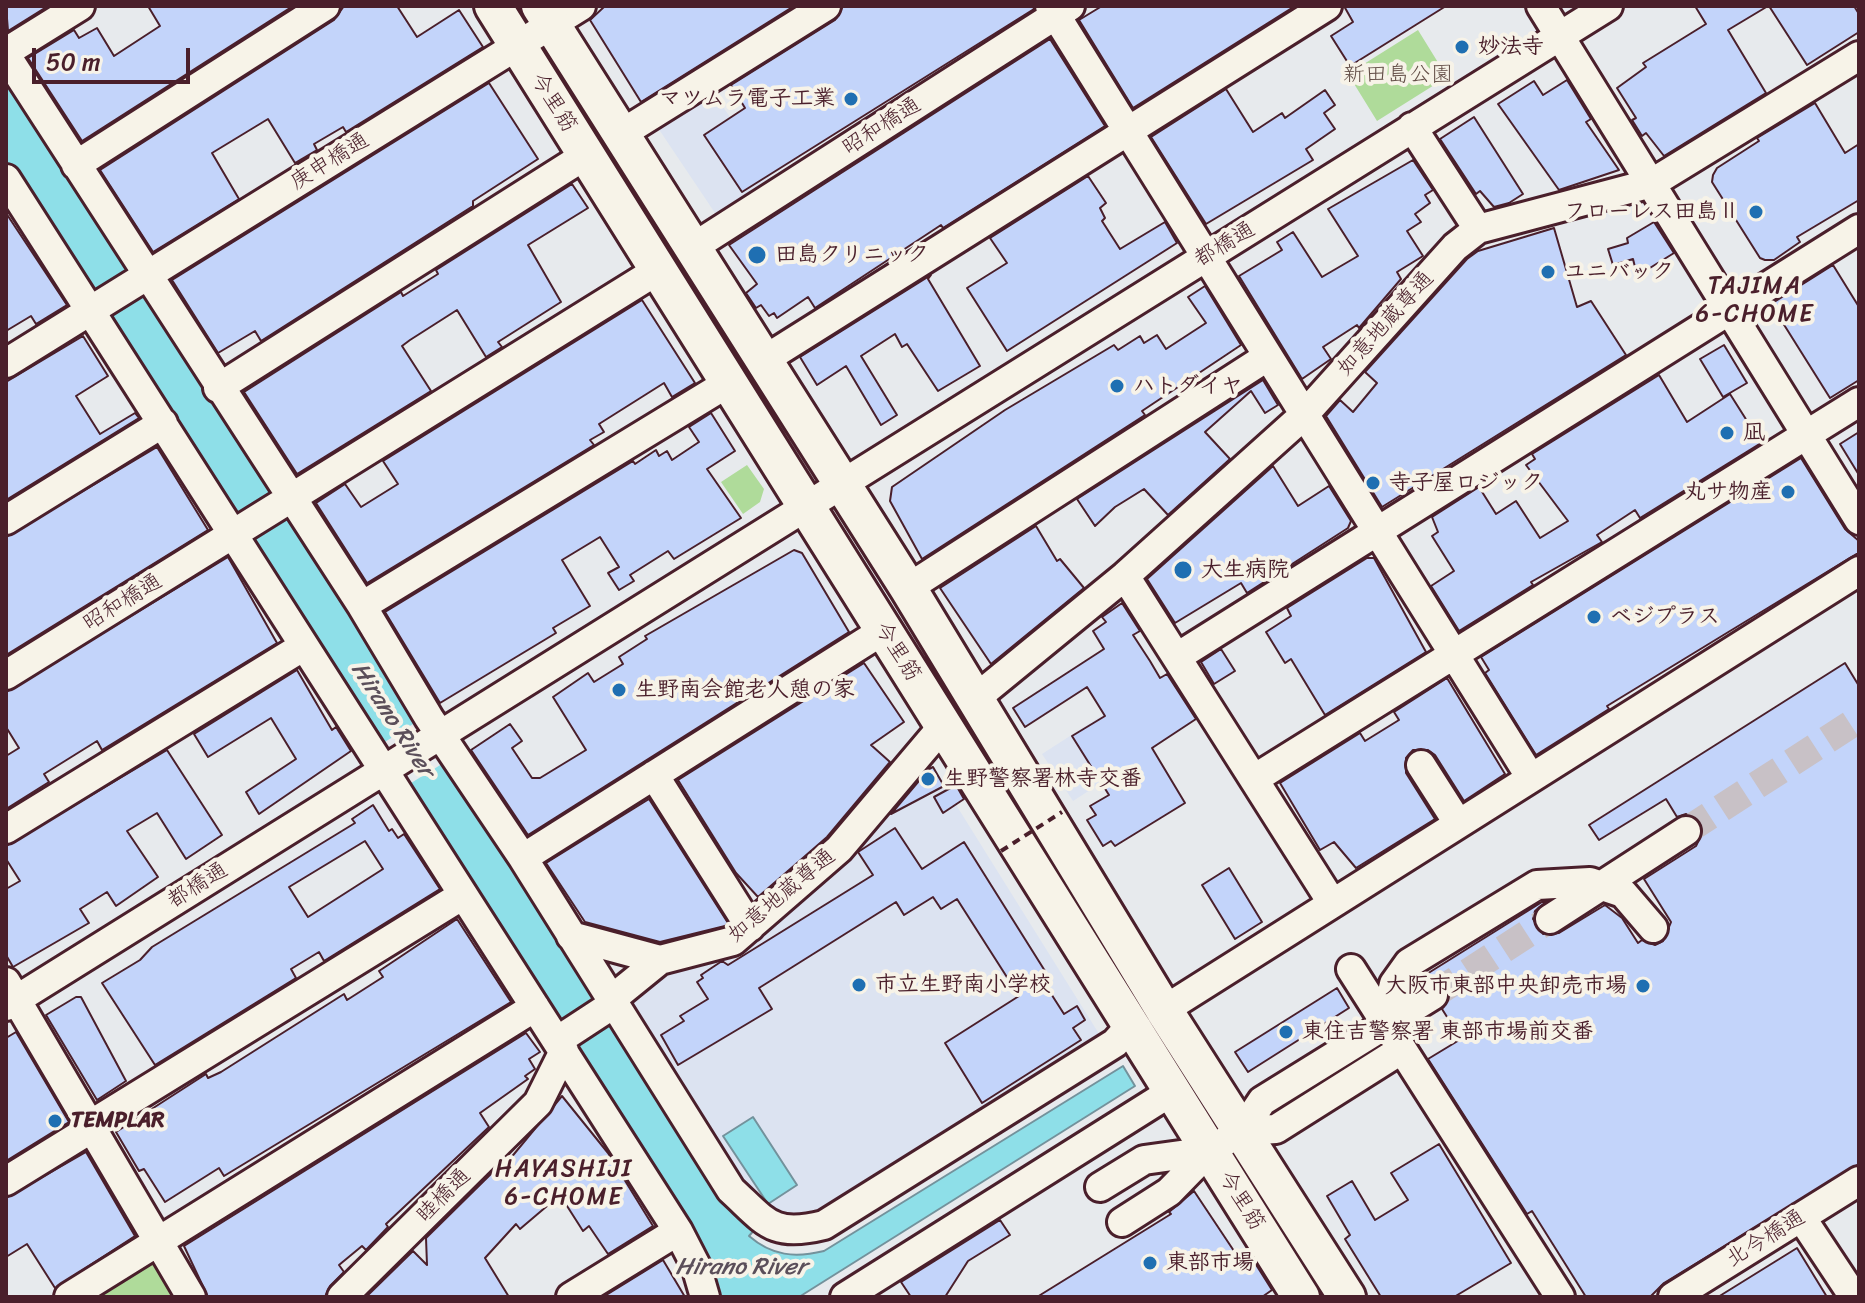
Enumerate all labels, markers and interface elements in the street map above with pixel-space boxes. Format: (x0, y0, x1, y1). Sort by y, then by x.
scale bar (36, 32, 194, 82)
place label: 妙法寺 (1478, 34, 1544, 60)
marker: 妙法寺 (1453, 38, 1471, 56)
text: 50 m (46, 41, 101, 83)
park label: 新田島公園 (1343, 62, 1453, 88)
street label: 今里筋 (524, 68, 582, 138)
place label: マツムラ電子工業 (659, 86, 835, 112)
marker: マツムラ電子工業 (842, 90, 860, 108)
street label: 昭和橋通 (838, 92, 926, 162)
street label: 庚申橋通 (286, 127, 374, 197)
place label: フローレス田島Ⅱ (1564, 199, 1740, 225)
marker: フローレス田島Ⅱ (1747, 203, 1765, 221)
street label: 都橋通 (1190, 217, 1260, 273)
place label: 田島クリニック (775, 242, 929, 268)
marker: 田島クリニック (746, 244, 768, 266)
place label: ユニバック (1564, 259, 1674, 285)
marker: ユニバック (1539, 263, 1557, 281)
street label: 如意地蔵尊通 (1332, 266, 1440, 382)
district label: TAJIMA 6-CHOME (1696, 273, 1814, 329)
place label: ハトダイヤ (1133, 373, 1243, 399)
marker: ハトダイヤ (1108, 377, 1126, 395)
place label: 凪 (1743, 420, 1765, 446)
marker: 凪 (1718, 424, 1736, 442)
place label: 寺子屋ロジック (1389, 470, 1543, 496)
marker: 寺子屋ロジック (1364, 474, 1382, 492)
place label: 丸サ物産 (1684, 479, 1772, 505)
marker: 丸サ物産 (1779, 483, 1797, 501)
place label: 大生病院 (1201, 557, 1289, 583)
marker: 大生病院 (1172, 559, 1194, 581)
street label: 昭和橋通 (79, 568, 167, 638)
place label: ベジプラス (1610, 604, 1720, 630)
marker: ベジプラス (1585, 608, 1603, 626)
street label: 今里筋 (868, 617, 926, 687)
water label: Hirano River (344, 657, 440, 783)
place label: 生野南会館老人憩の家 (635, 677, 855, 703)
marker: 生野南会館老人憩の家 (610, 681, 628, 699)
place label: 生野警察署林寺交番 (944, 766, 1142, 792)
marker: 生野警察署林寺交番 (919, 770, 937, 788)
street label: 如意地蔵尊通 (723, 843, 841, 949)
street label: 都橋通 (163, 857, 233, 915)
place label: 市立生野南小学校 (875, 972, 1051, 998)
place label: 大阪市東部中央卸売市場 (1385, 973, 1627, 999)
marker: 市立生野南小学校 (850, 976, 868, 994)
marker: 大阪市東部中央卸売市場 (1634, 977, 1652, 995)
place label: 東住吉警察署 東部市場前交番 (1302, 1019, 1594, 1045)
marker: 東住吉警察署 東部市場前交番 (1277, 1023, 1295, 1041)
place label: TEMPLAR (71, 1108, 165, 1134)
marker: TEMPLAR (46, 1112, 64, 1130)
district label: HAYASHIJI 6-CHOME (497, 1156, 631, 1212)
street label: 睦橋通 (411, 1163, 477, 1229)
street label: 今里筋 (1212, 1166, 1270, 1236)
street label: 北今橋通 (1722, 1204, 1810, 1274)
place label: 東部市場 (1166, 1250, 1254, 1276)
water label: Hirano River (675, 1254, 807, 1282)
marker: 東部市場 (1141, 1254, 1159, 1272)

